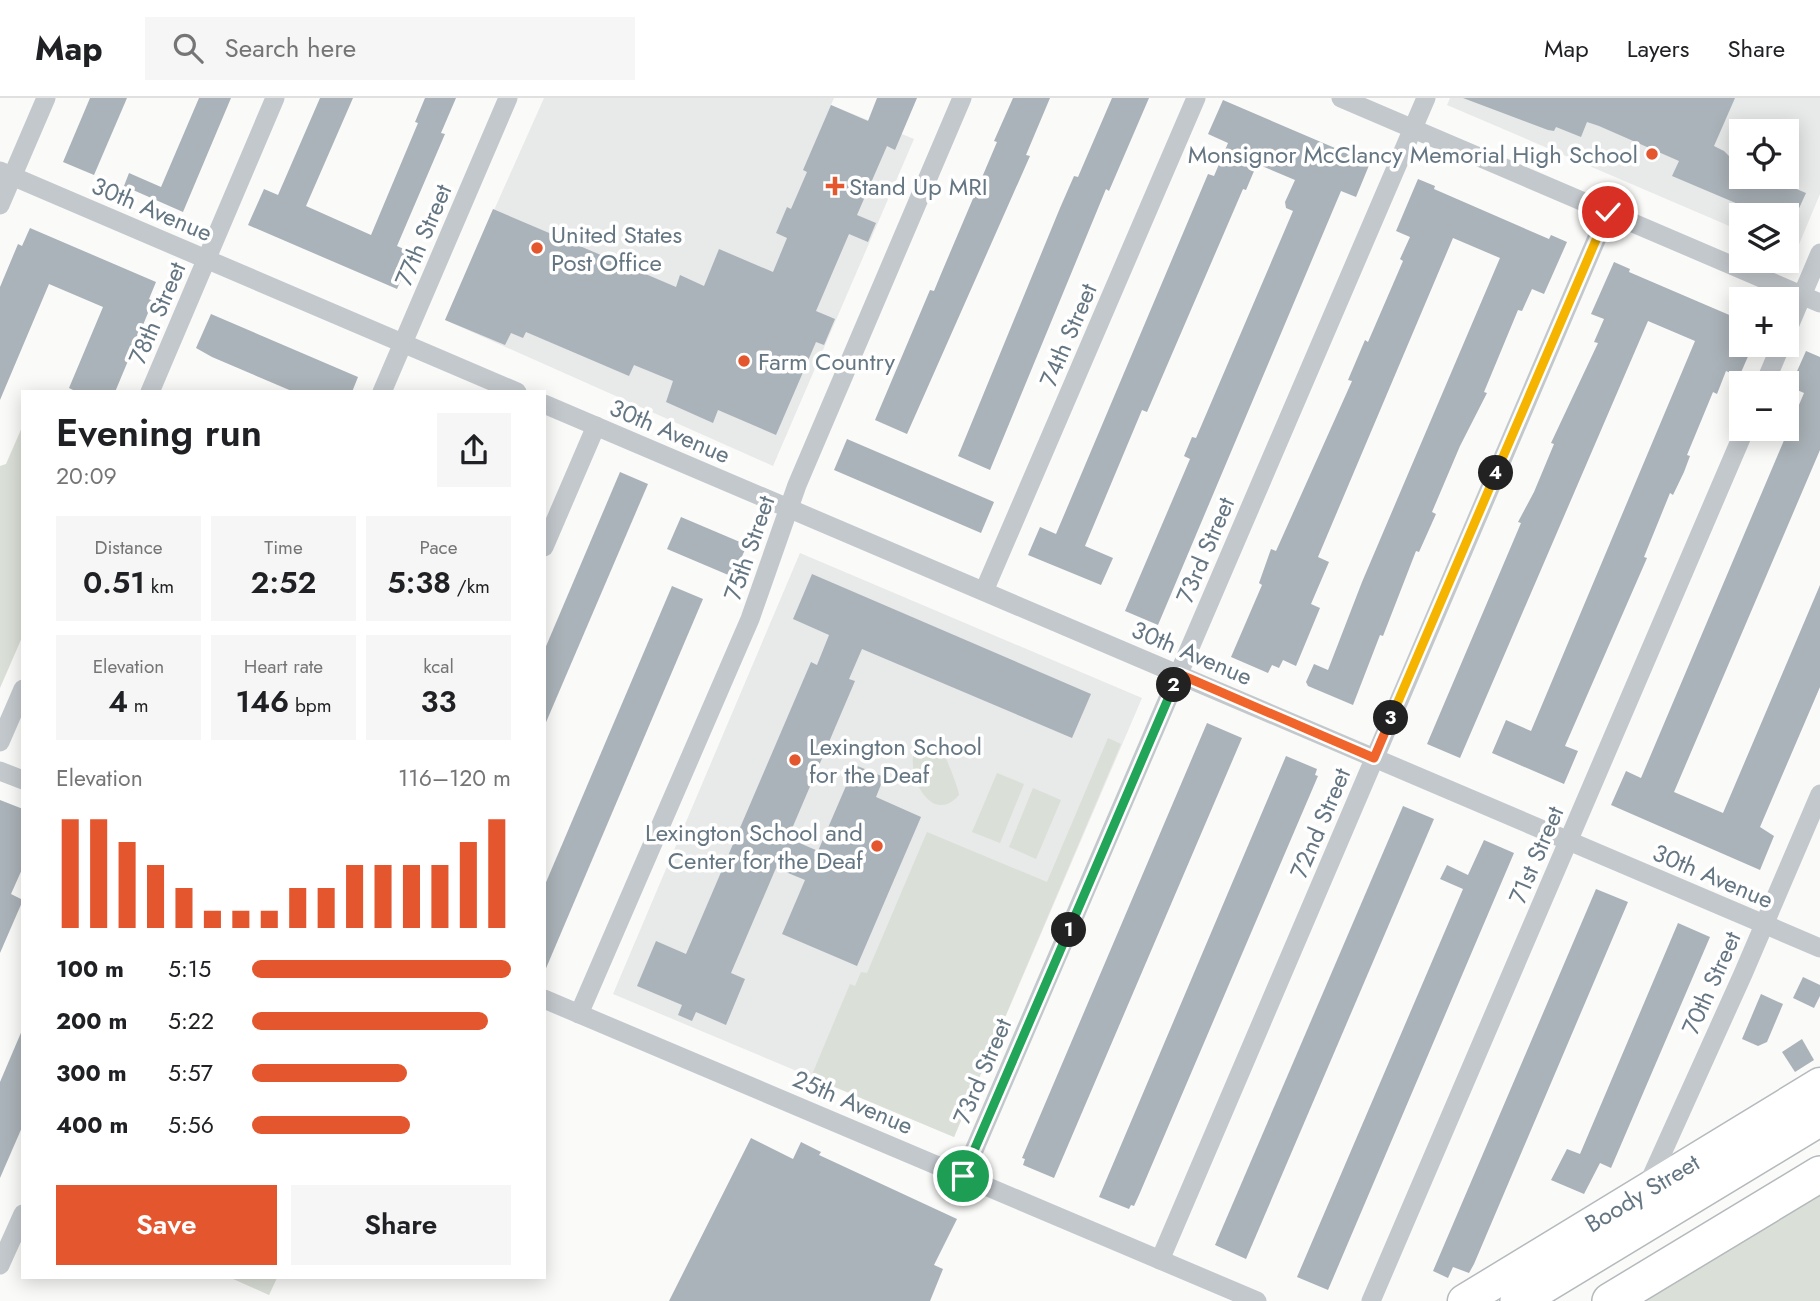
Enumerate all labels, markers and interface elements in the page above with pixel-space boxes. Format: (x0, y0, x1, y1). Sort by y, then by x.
search box (145, 17, 635, 80)
text: Map (35, 25, 103, 72)
icon: search (169, 29, 207, 67)
text: Search here (225, 29, 356, 67)
text: Map (1544, 31, 1589, 66)
text: Layers (1627, 31, 1689, 66)
text: Share (1727, 31, 1785, 66)
map controls (1729, 119, 1799, 441)
button: locate (1729, 119, 1799, 189)
place label: Monsignor McClancy Memorial High School (1188, 137, 1638, 172)
marker: Monsignor McClancy Memorial High School (1644, 146, 1660, 162)
street label: 30th Avenue (86, 168, 218, 250)
place label: Stand Up MRI (849, 169, 988, 204)
street label: 77th Street (386, 178, 460, 292)
marker: Stand Up MRI (827, 178, 843, 194)
pin (1578, 182, 1638, 242)
icon: check (1589, 193, 1627, 231)
button: layers (1729, 203, 1799, 273)
place label: United States Post Office (551, 217, 682, 280)
marker: United States Post Office (529, 240, 545, 256)
street label: 78th Street (120, 256, 194, 370)
street label: 74th Street (1031, 278, 1106, 392)
button: + (1729, 287, 1799, 357)
place label: Farm Country (758, 344, 895, 379)
marker: Farm Country (736, 353, 752, 369)
button: − (1729, 371, 1799, 441)
street label: 30th Avenue (604, 390, 736, 472)
text: Evening run (56, 405, 262, 460)
button: share (437, 413, 511, 487)
pin: 4 (1478, 456, 1514, 490)
text: 20:09 (56, 459, 117, 493)
text: 4 (1489, 459, 1502, 486)
street label: 75th Street (715, 491, 783, 605)
street label: 73rd Street (1167, 491, 1243, 608)
text: Distance (94, 534, 163, 561)
text: Time (264, 534, 303, 561)
text: Pace (420, 534, 457, 561)
text: 0.51 (83, 561, 145, 604)
text: 2:52 (251, 561, 316, 604)
text: 5:38 (387, 561, 451, 604)
text: km (145, 573, 174, 600)
text: /km (451, 573, 490, 600)
street label: 30th Avenue (1126, 612, 1258, 694)
text: Elevation (93, 653, 164, 680)
text: Heart rate (244, 653, 323, 680)
text: kcal (423, 653, 454, 680)
pin: 2 (1156, 668, 1192, 702)
text: 2 (1167, 671, 1180, 698)
text: 4 (108, 680, 128, 723)
text: 146 (236, 680, 289, 723)
text: 33 (421, 680, 456, 723)
text: m (128, 692, 149, 719)
text: bpm (289, 692, 331, 719)
pin: 3 (1374, 700, 1408, 736)
text: 3 (1385, 704, 1396, 731)
place label: Lexington School for the Deaf (809, 729, 982, 792)
marker: Lexington School for the Deaf (787, 752, 803, 768)
text: Elevation (56, 761, 143, 795)
text: 116–120 m (398, 761, 511, 795)
street label: 72nd Street (1281, 762, 1359, 884)
street label: 71st Street (1500, 800, 1572, 909)
place label: Lexington School and Center for the Deaf (645, 815, 864, 878)
street label: 30th Avenue (1647, 835, 1779, 917)
marker: Lexington School and Center for the Deaf (869, 838, 885, 854)
pin: 1 (1052, 912, 1086, 948)
text: 1 (1064, 916, 1073, 943)
street label: 70th Street (1673, 926, 1749, 1040)
text: 100 m (56, 952, 124, 986)
text: 5:15 (168, 952, 211, 986)
text: 200 m (56, 1004, 127, 1038)
text: 5:22 (168, 1004, 214, 1038)
street label: 73rd Street (944, 1012, 1020, 1129)
text: 300 m (56, 1056, 127, 1090)
text: 5:57 (168, 1056, 213, 1090)
street label: 25th Avenue (787, 1061, 919, 1143)
text: 400 m (56, 1108, 128, 1142)
text: 5:56 (168, 1108, 214, 1142)
street label: Boody Street (1578, 1145, 1706, 1241)
pin (933, 1146, 993, 1206)
icon: arrive (944, 1157, 982, 1195)
button: Save (56, 1185, 277, 1265)
button: Share (291, 1185, 511, 1265)

